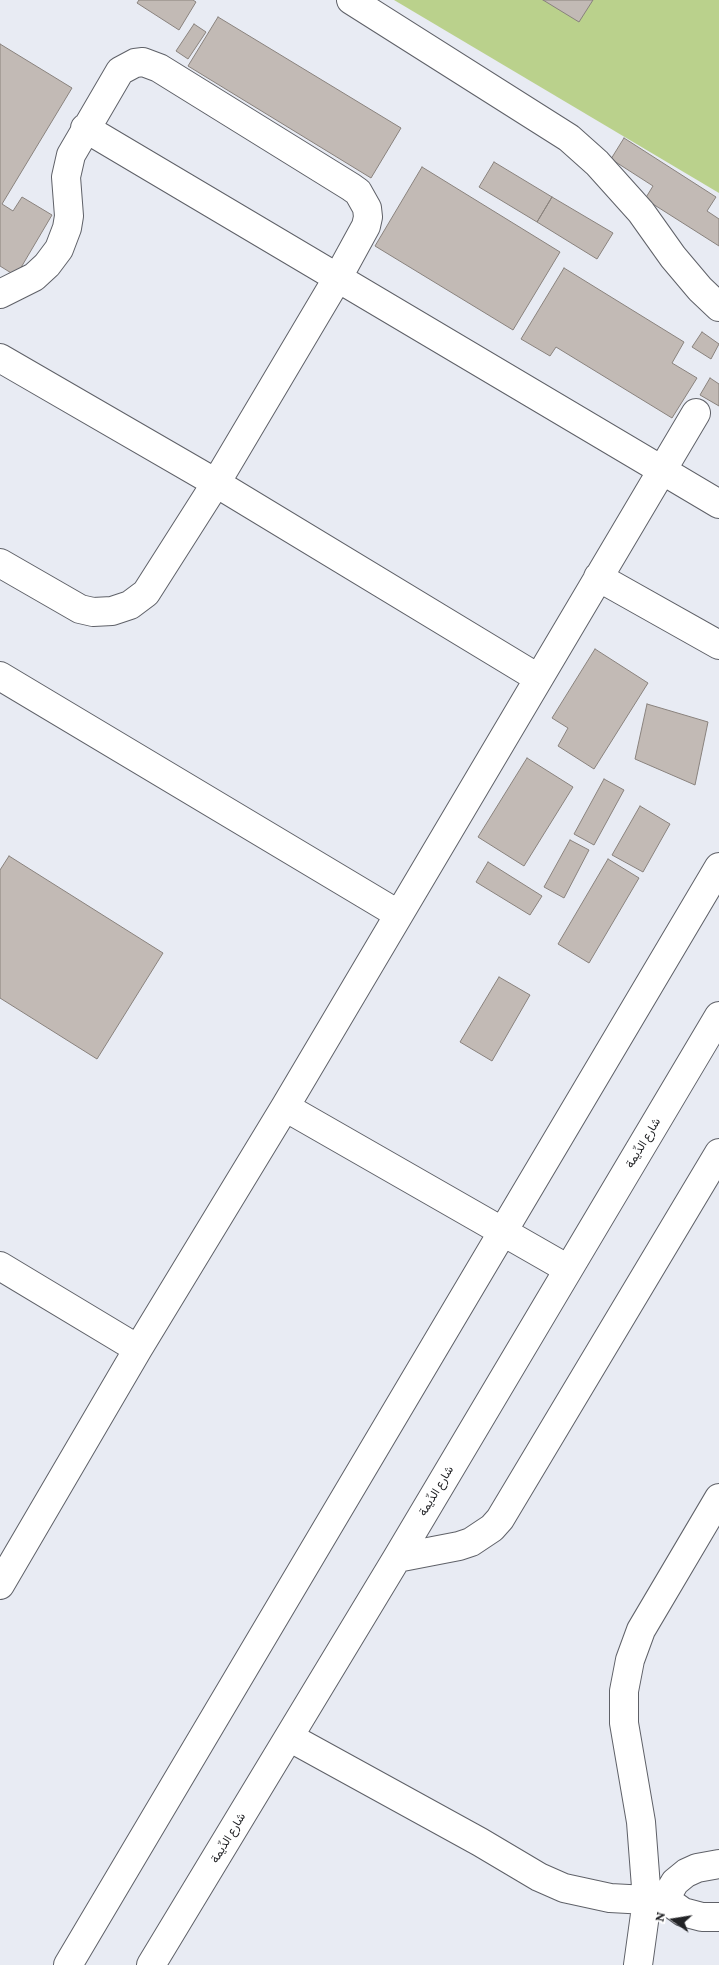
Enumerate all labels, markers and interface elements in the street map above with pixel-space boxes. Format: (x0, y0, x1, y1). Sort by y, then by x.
street label: شارع الدِّيمة (622, 1115, 664, 1171)
street label: شارع الدِّيمة (415, 1463, 457, 1519)
street label: شارع الدِّيمة (207, 1810, 249, 1866)
north arrow (649, 1895, 699, 1945)
text: N (651, 1910, 668, 1923)

